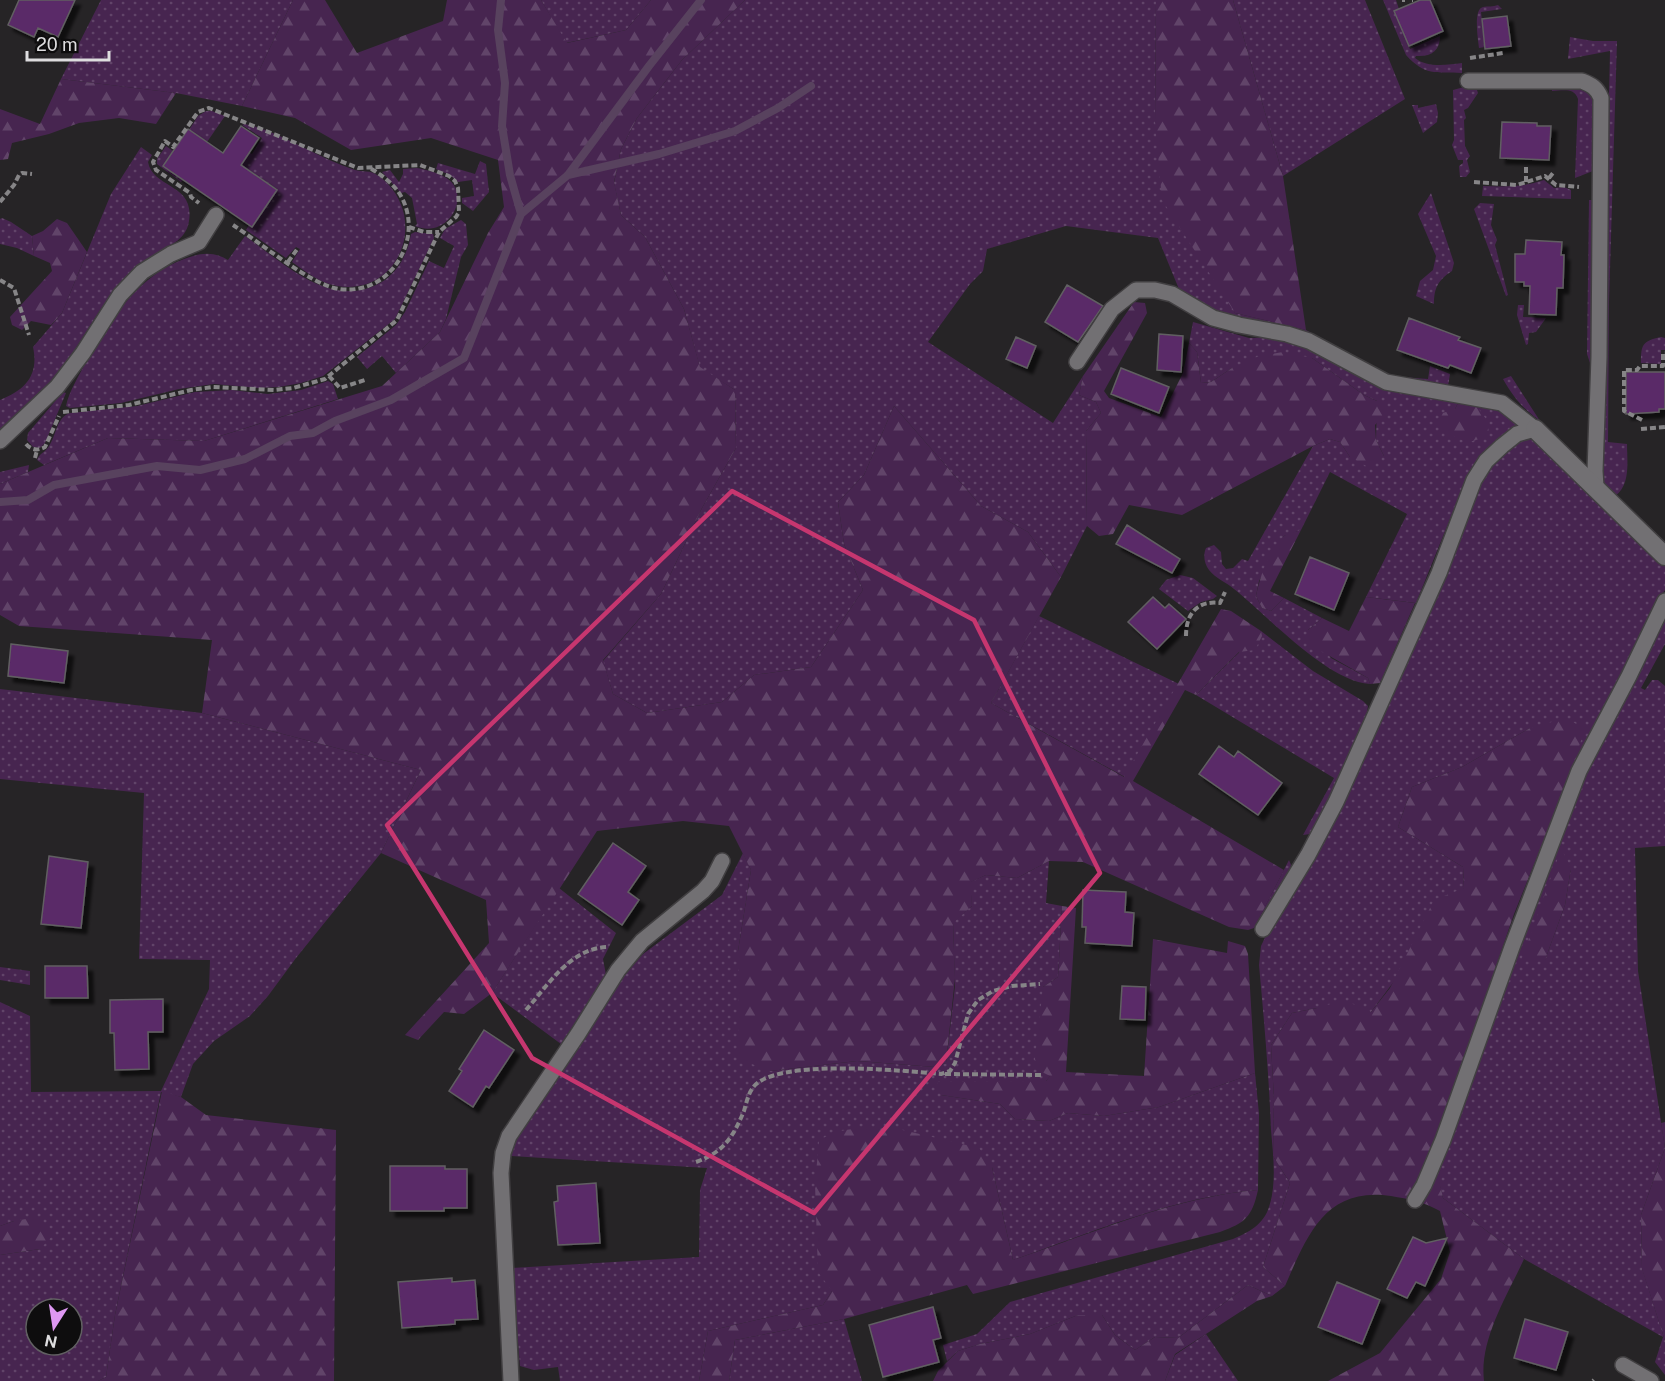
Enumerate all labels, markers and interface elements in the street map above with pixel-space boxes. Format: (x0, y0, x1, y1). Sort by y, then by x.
scale bar (27, 24, 110, 62)
text: 20 m (36, 34, 78, 55)
north arrow (24, 1297, 84, 1357)
text: N (43, 1331, 59, 1352)

